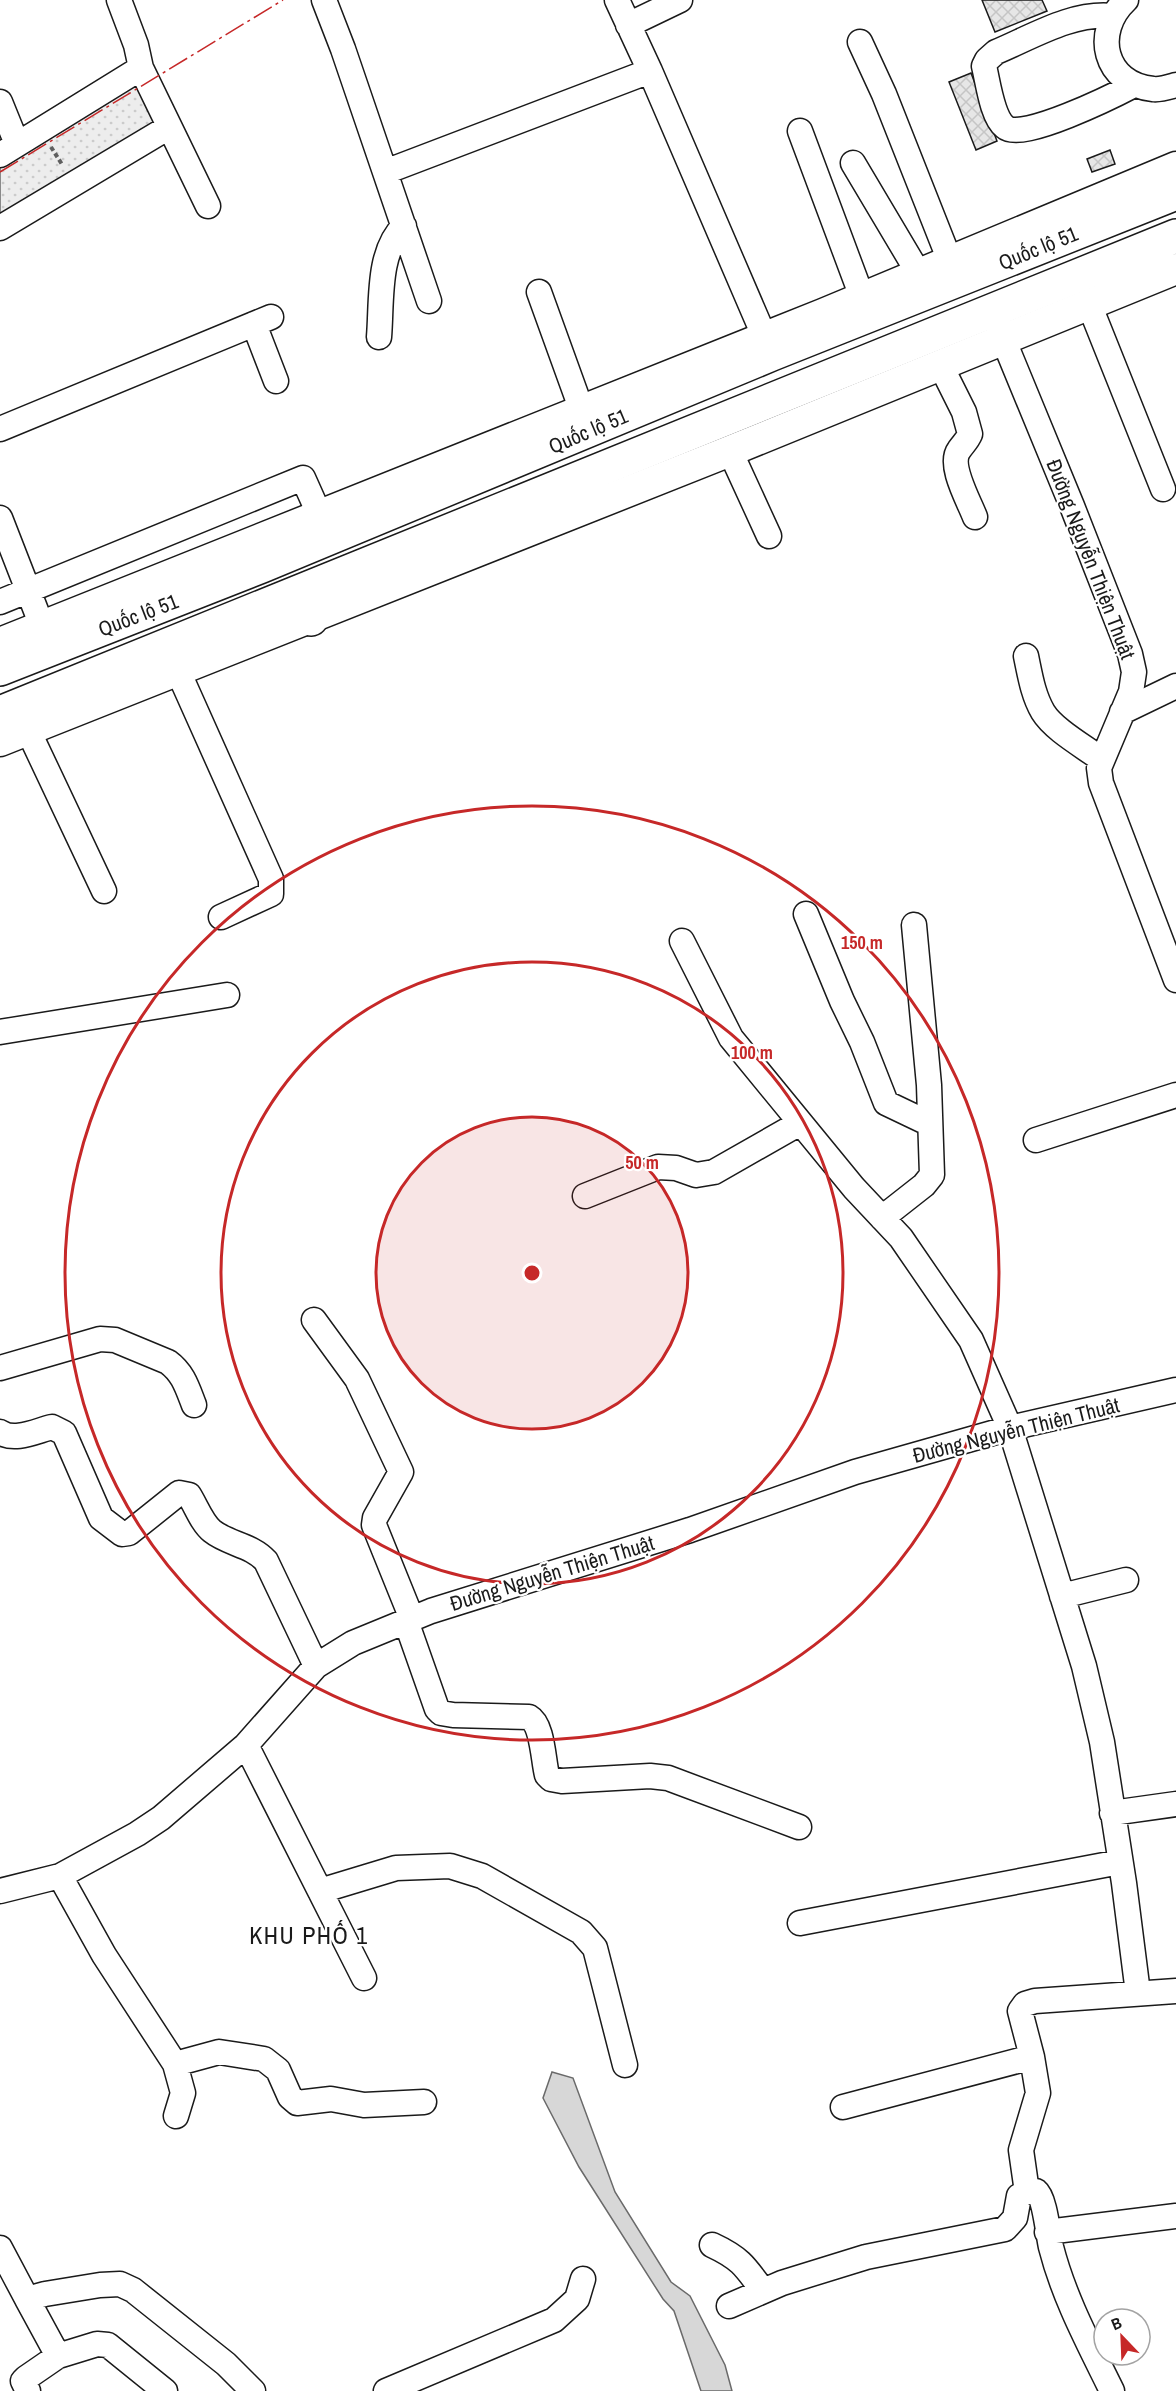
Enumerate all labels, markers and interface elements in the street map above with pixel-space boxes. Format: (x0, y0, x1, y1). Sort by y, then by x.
street label: Quốc lộ 51 (994, 219, 1082, 277)
street label: Quốc lộ 51 (544, 401, 632, 461)
street label: Đường Nguyễn Thiện Thuật (1039, 455, 1143, 663)
street label: Quốc lộ 51 (94, 586, 182, 643)
text: 150 m (841, 930, 883, 955)
text: 100 m (731, 1040, 773, 1065)
text: 50 m (625, 1150, 659, 1175)
centre of rings (522, 1263, 542, 1283)
street label: Đường Nguyễn Thiện Thuật (910, 1390, 1123, 1470)
street label: Đường Nguyễn Thiện Thuật (446, 1528, 658, 1618)
district label: KHU PHỐ 1 (249, 1919, 369, 1951)
north arrow (1092, 2307, 1152, 2367)
text: B (1107, 2311, 1125, 2335)

